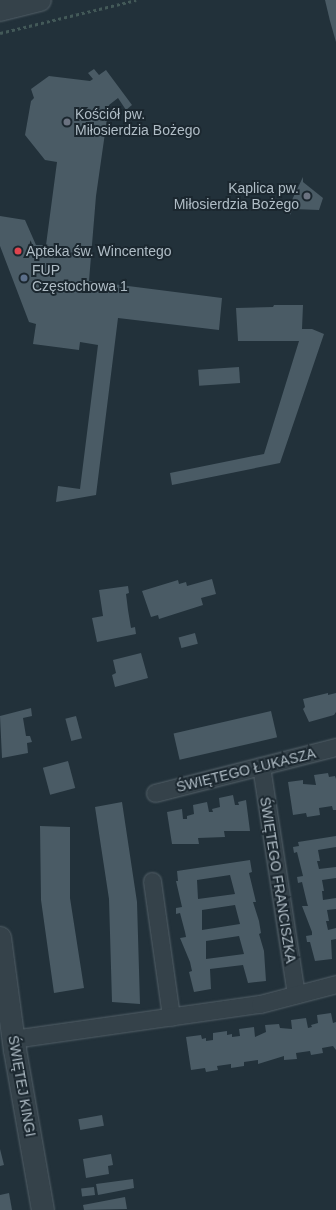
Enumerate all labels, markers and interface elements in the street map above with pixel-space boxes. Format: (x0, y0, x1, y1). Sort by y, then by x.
place label: Kościół pw. Miłosierdzia Bożego (75, 106, 200, 138)
marker: Kościół pw. Miłosierdzia Bożego (62, 117, 72, 127)
place label: Kaplica pw. Miłosierdzia Bożego (174, 180, 299, 212)
marker: Kaplica pw. Miłosierdzia Bożego (302, 191, 312, 201)
place label: Apteka św. Wincentego (26, 243, 172, 259)
marker: Apteka św. Wincentego (13, 246, 23, 256)
place label: FUP Częstochowa 1 (32, 262, 128, 294)
marker: FUP Częstochowa 1 (19, 273, 29, 283)
street label: ŚWIĘTEGO ŁUKASZA (175, 745, 317, 795)
street label: ŚWIĘTEGO FRANCISZKA (257, 796, 299, 964)
street label: ŚWIĘTEJ KINGI (5, 1034, 39, 1138)

